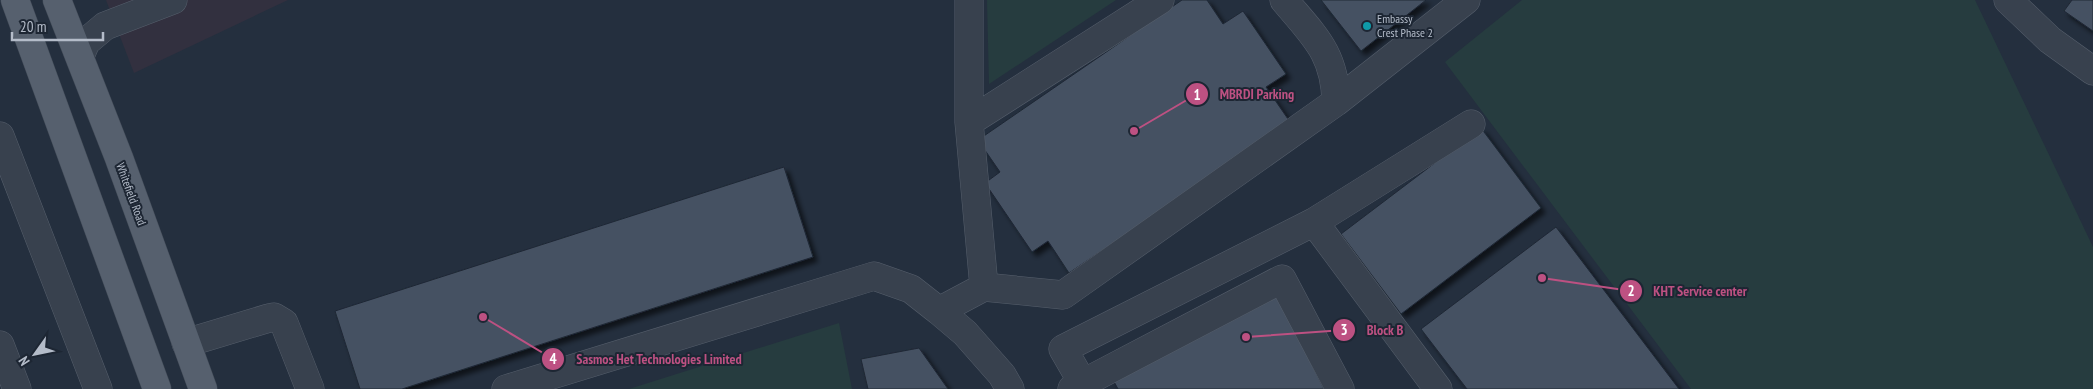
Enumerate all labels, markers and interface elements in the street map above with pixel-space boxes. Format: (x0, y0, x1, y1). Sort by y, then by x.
scale bar (12, 10, 104, 42)
place label: Embassy Crest Phase 2 (1377, 11, 1433, 40)
text: 20 m (20, 17, 46, 36)
marker: Embassy Crest Phase 2 (1361, 20, 1373, 32)
callout: MBRDI Parking (1184, 80, 1304, 109)
text: 1 (1193, 85, 1201, 104)
text: MBRDI Parking (1220, 85, 1294, 103)
street label: Whitefield Road (113, 161, 150, 227)
callout: KHT Service center (1618, 276, 1757, 305)
text: 2 (1627, 281, 1635, 300)
text: KHT Service center (1653, 282, 1748, 300)
callout: Block B (1331, 316, 1413, 345)
text: 3 (1340, 320, 1348, 339)
text: Block B (1367, 321, 1403, 339)
north arrow (10, 329, 60, 379)
callout: Sasmos Het Technologies Limited (541, 344, 752, 373)
text: 4 (549, 349, 557, 368)
text: Sasmos Het Technologies Limited (576, 350, 742, 368)
text: N (14, 353, 34, 369)

